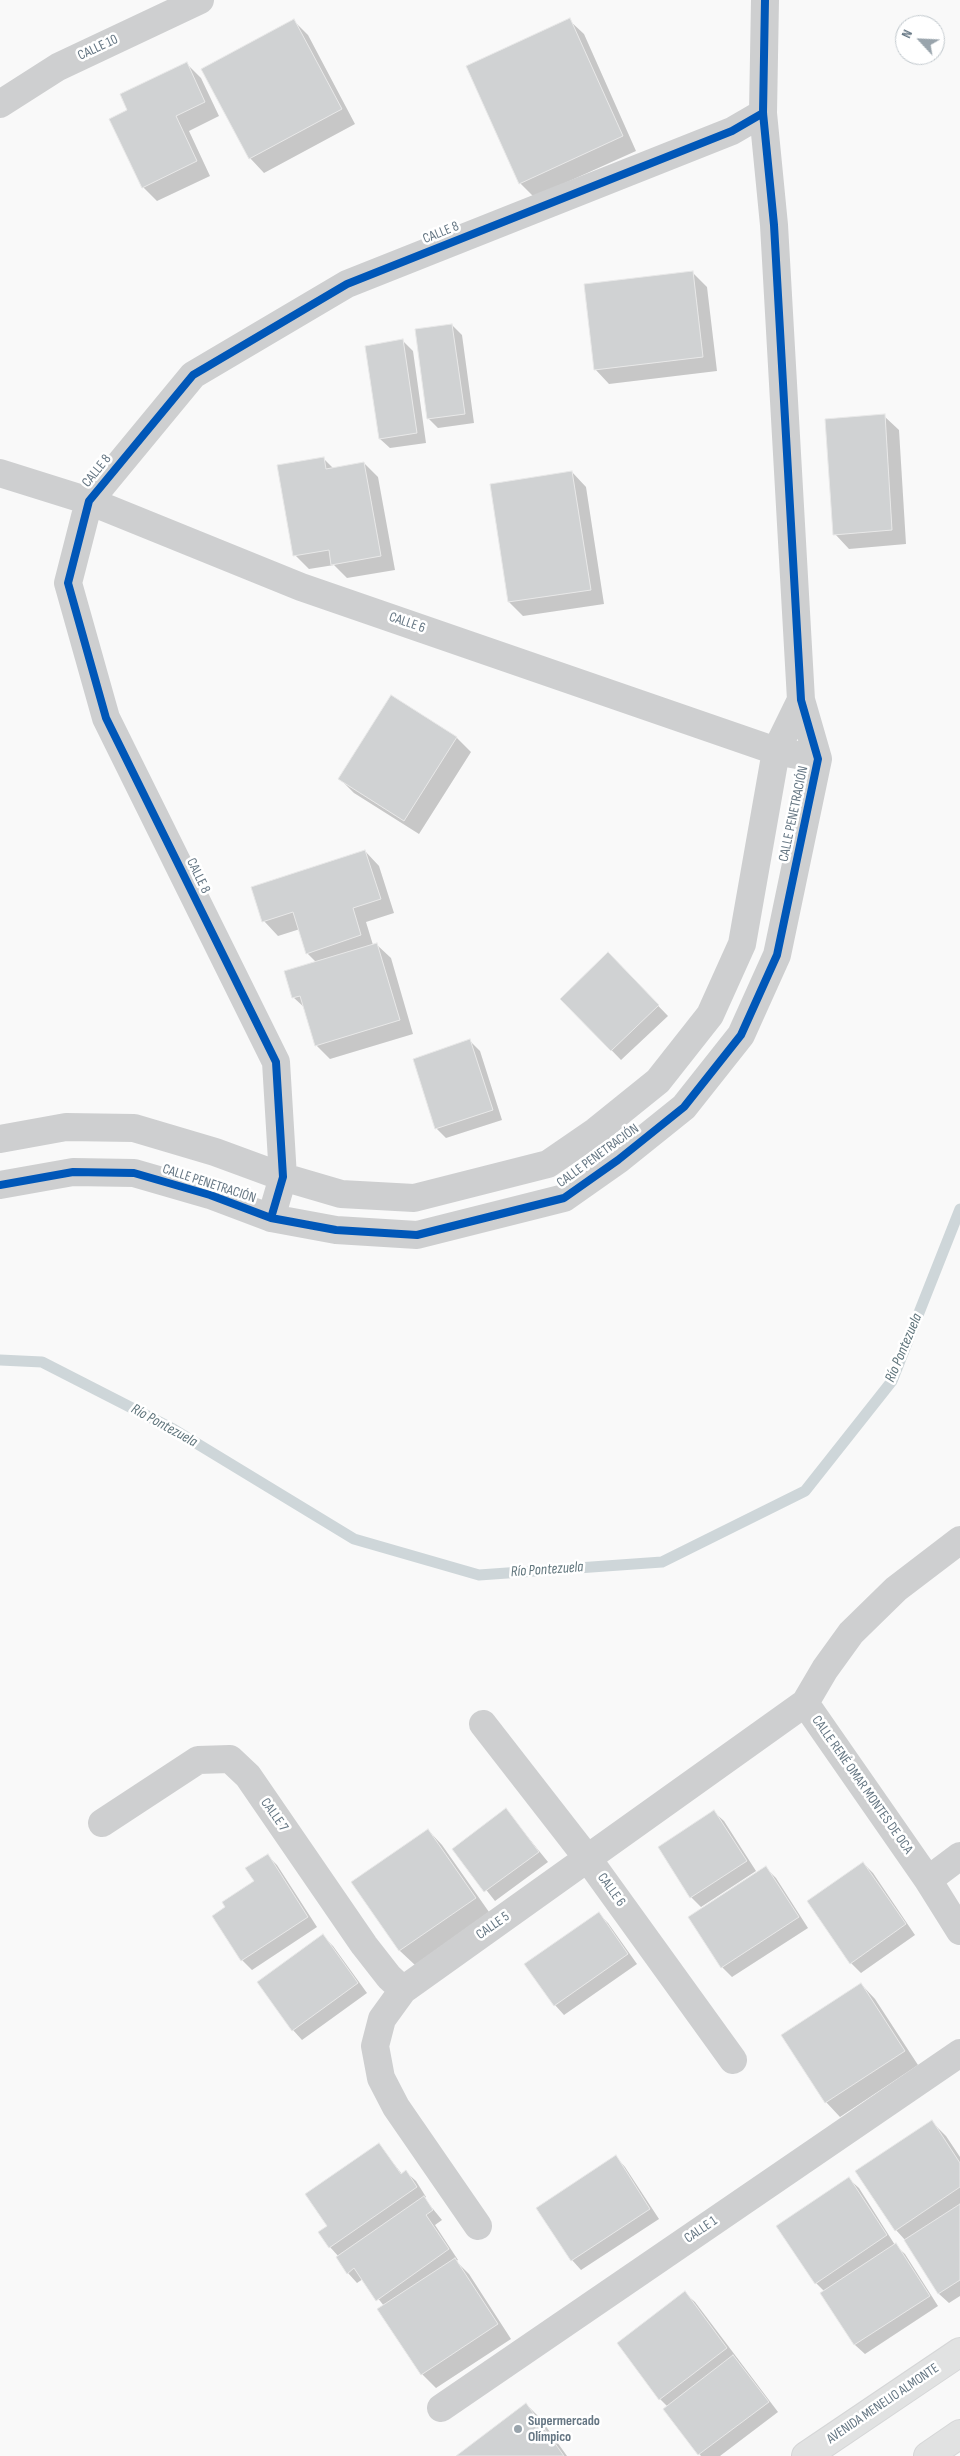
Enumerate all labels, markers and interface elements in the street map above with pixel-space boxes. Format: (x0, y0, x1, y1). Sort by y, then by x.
north arrow (895, 15, 945, 65)
text: N (898, 27, 916, 41)
street label: CALLE 10 (75, 31, 121, 65)
street label: CALLE 8 (421, 218, 461, 248)
street label: CALLE 8 (79, 451, 115, 491)
street label: CALLE 6 (387, 609, 427, 637)
street label: CALLE PENETRACIÓN (776, 765, 812, 863)
street label: CALLE 8 (182, 856, 214, 896)
street label: CALLE PENETRACIÓN (554, 1121, 642, 1191)
street label: CALLE PENETRACIÓN (160, 1161, 258, 1207)
water label: Río Pontezuela (881, 1311, 927, 1385)
water label: Río Pontezuela (128, 1400, 200, 1452)
water label: Río Pontezuela (510, 1558, 584, 1582)
street label: CALLE RENÉ OMAR MONTES DE OCA (808, 1713, 916, 1857)
street label: CALLE 7 (257, 1795, 291, 1835)
street label: CALLE 6 (593, 1870, 629, 1910)
street label: CALLE 5 (473, 1909, 513, 1943)
street label: CALLE 1 (681, 2213, 721, 2247)
street label: AVENIDA MENELIO ALMONTE (824, 2360, 942, 2448)
place label: Supermercado Olímpico (528, 2413, 600, 2446)
marker: Supermercado Olímpico (512, 2423, 524, 2435)

